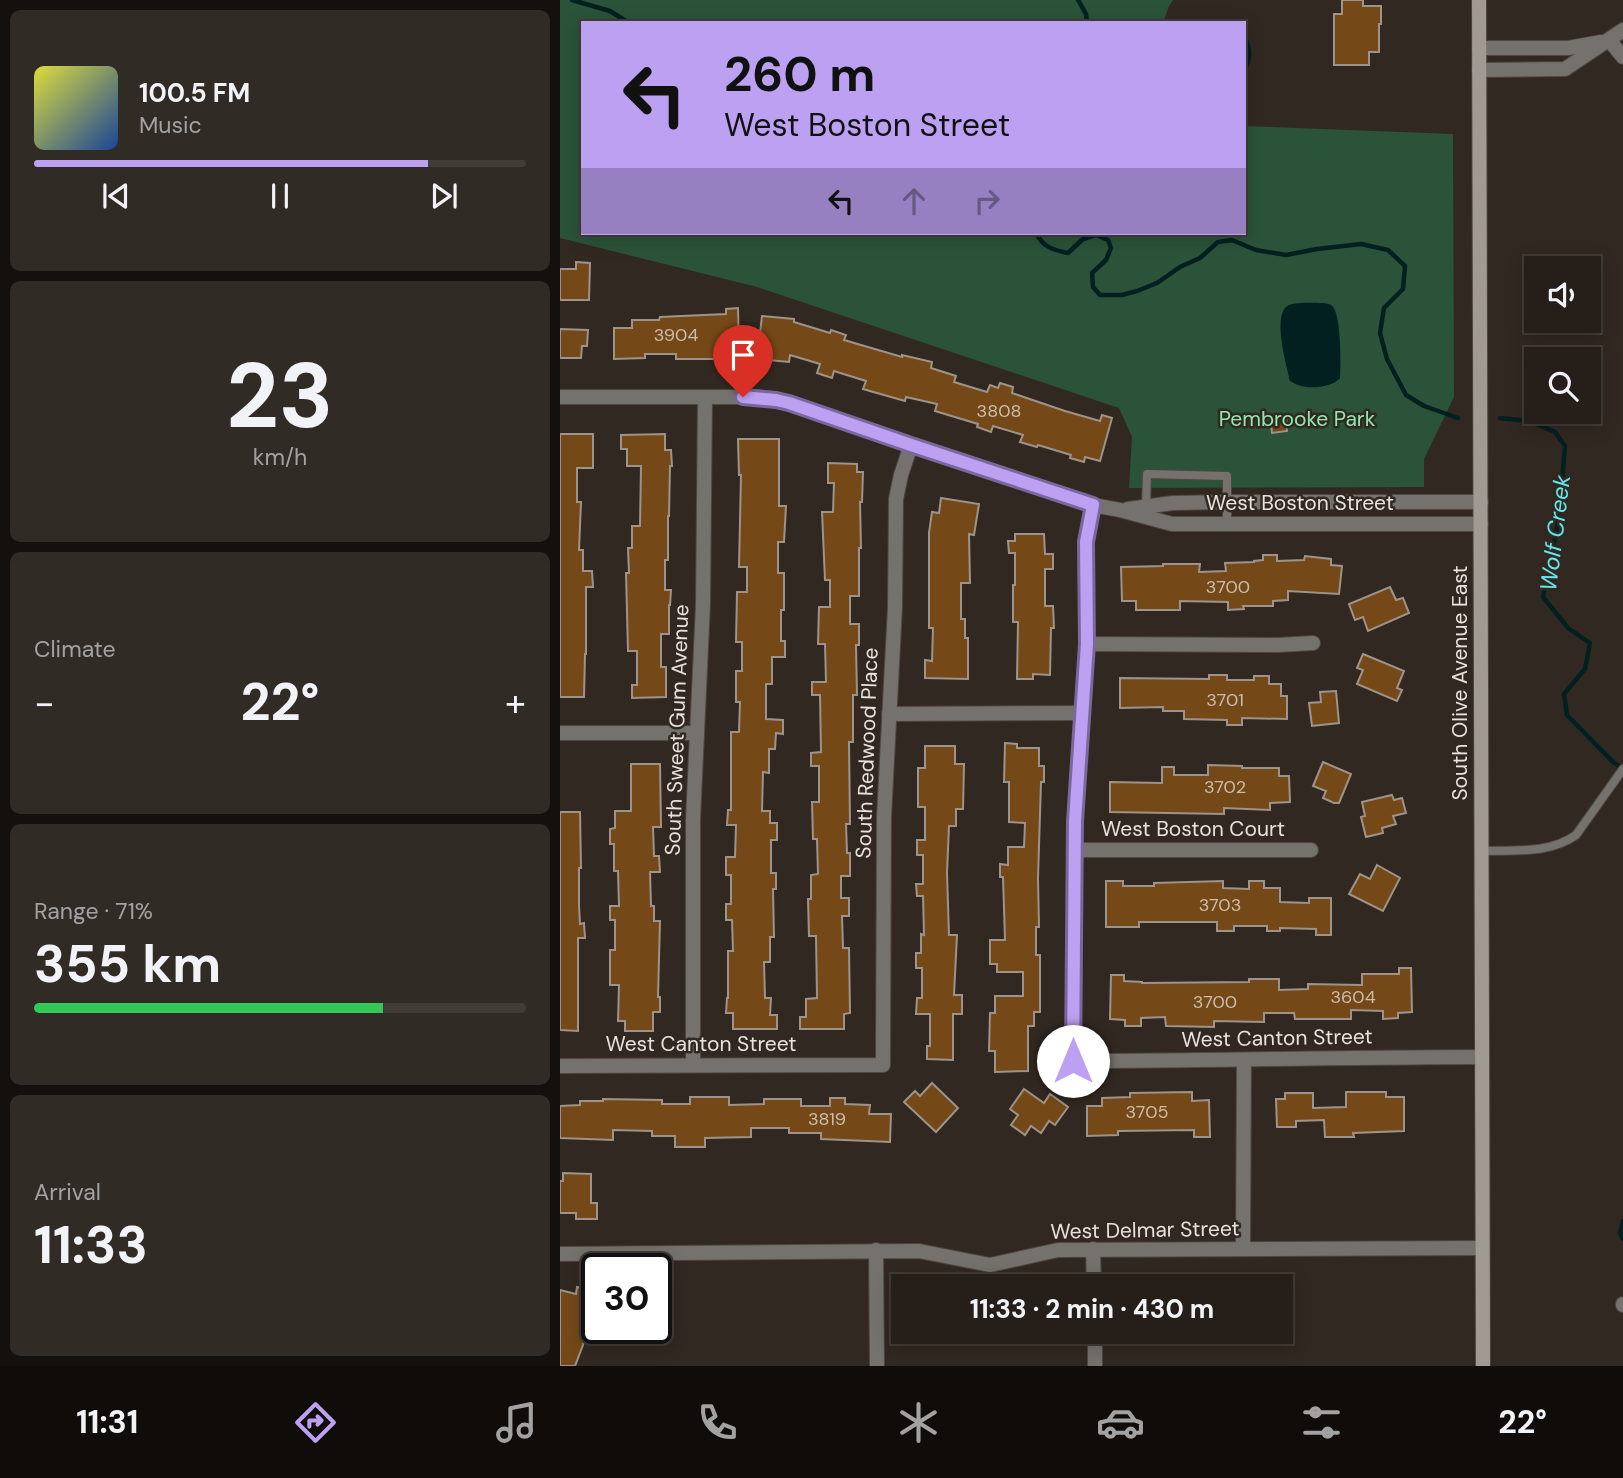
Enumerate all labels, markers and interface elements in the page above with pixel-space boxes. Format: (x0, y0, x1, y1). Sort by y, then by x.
text: 260 m (724, 42, 875, 106)
icon: left (609, 49, 700, 140)
text: 100.5 FM (139, 76, 250, 110)
text: West Boston Street (724, 104, 1010, 146)
text: Music (139, 110, 202, 140)
icon: previous (97, 177, 135, 215)
icon: pause (261, 177, 299, 215)
icon: next (425, 177, 463, 215)
icon: left (822, 182, 860, 220)
icon: ahead (895, 182, 933, 220)
icon: right (968, 182, 1006, 220)
map controls (1524, 256, 1601, 424)
button: sound (1524, 256, 1601, 333)
house number: 3904 (654, 323, 698, 347)
pin (713, 325, 773, 397)
icon: arrive (724, 336, 762, 374)
text: 23 (226, 337, 334, 455)
button: search (1524, 347, 1601, 424)
house number: 3808 (977, 399, 1021, 423)
park label: Pembrooke Park (1219, 405, 1376, 433)
text: km/h (253, 442, 307, 472)
water label: Wolf Creek (1533, 473, 1577, 593)
street label: West Boston Street (1206, 489, 1394, 517)
street label: South Olive Avenue East (1446, 565, 1474, 801)
house number: 3700 (1206, 575, 1250, 599)
street label: South Sweet Gum Avenue (659, 604, 695, 856)
text: Climate (34, 634, 116, 664)
street label: South Redwood Place (849, 647, 885, 859)
text: 22° (241, 668, 319, 736)
text: − (34, 678, 55, 728)
text: + (505, 678, 526, 728)
house number: 3701 (1206, 688, 1244, 712)
house number: 3702 (1204, 775, 1246, 799)
street label: West Boston Court (1101, 815, 1285, 843)
house number: 3703 (1199, 893, 1241, 917)
text: Range · 71% (34, 896, 153, 926)
text: 355 km (34, 930, 221, 998)
house number: 3604 (1330, 985, 1376, 1009)
house number: 3700 (1193, 990, 1237, 1014)
street label: West Canton Street (1181, 1022, 1373, 1054)
position arrow (1036, 1024, 1110, 1098)
street label: West Canton Street (605, 1030, 797, 1058)
house number: 3705 (1126, 1100, 1168, 1124)
house number: 3819 (808, 1107, 846, 1131)
text: Arrival (34, 1177, 101, 1207)
text: 11:33 (34, 1211, 148, 1279)
street label: West Delmar Street (1050, 1214, 1240, 1246)
speed limit sign: 30 (581, 1253, 672, 1344)
text: 11:33 · 2 min · 430 m (970, 1292, 1214, 1326)
icon: directions (291, 1398, 340, 1447)
icon: music (492, 1398, 541, 1447)
icon: phone (693, 1398, 742, 1447)
icon: climate (894, 1398, 943, 1447)
icon: car (1096, 1398, 1145, 1447)
icon: filters (1297, 1398, 1346, 1447)
text: 11:31 (76, 1401, 138, 1443)
text: 22° (1498, 1401, 1547, 1443)

